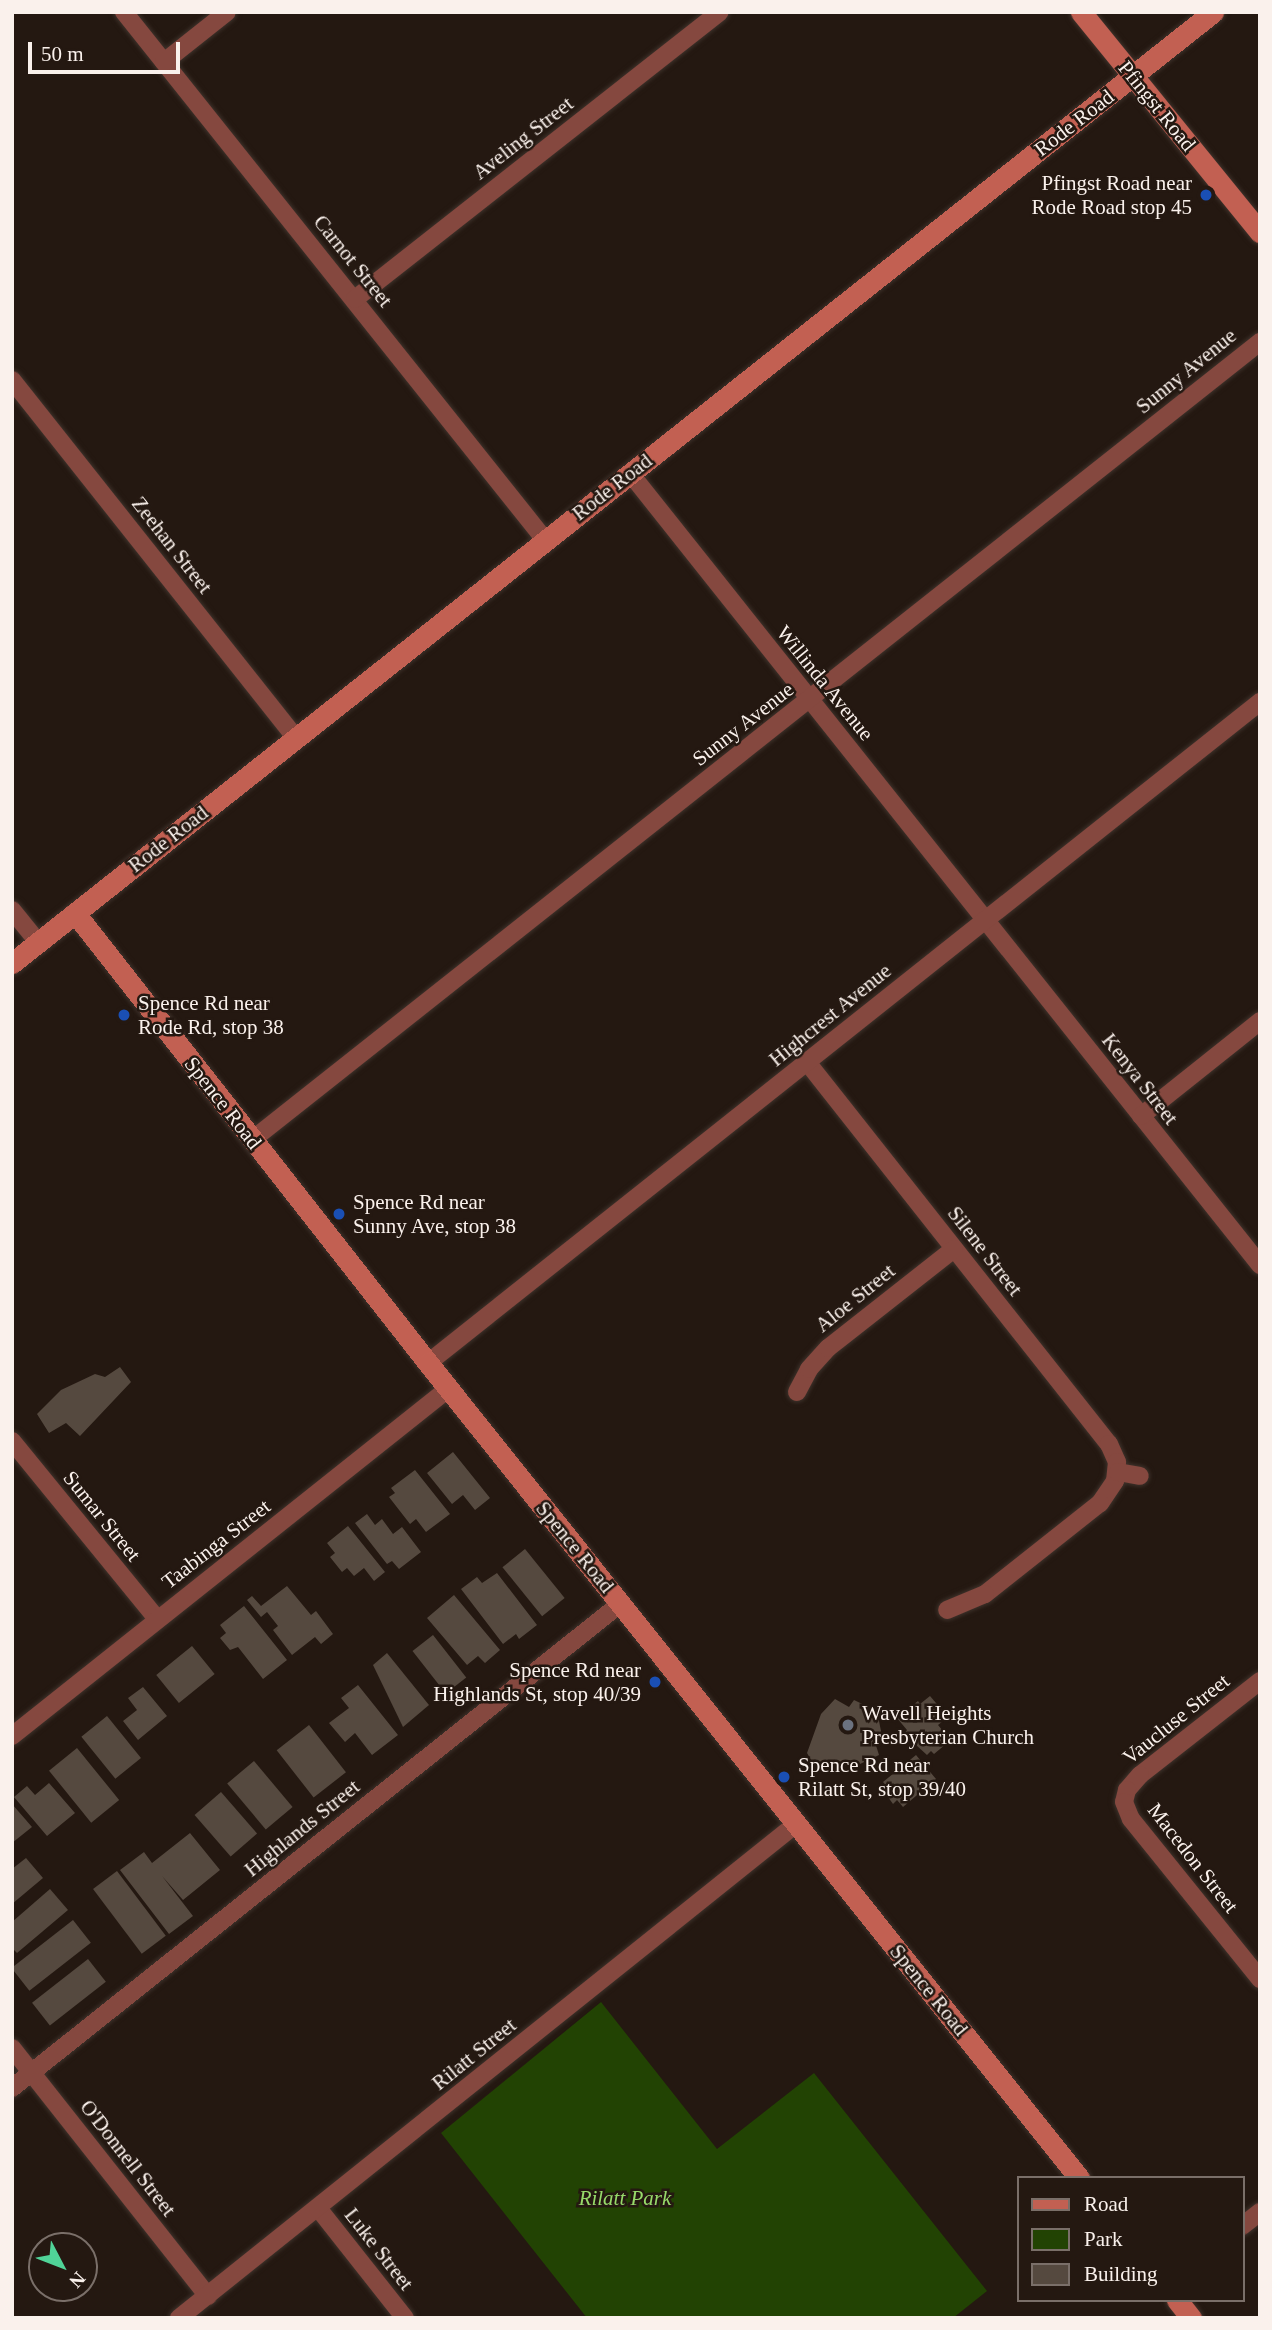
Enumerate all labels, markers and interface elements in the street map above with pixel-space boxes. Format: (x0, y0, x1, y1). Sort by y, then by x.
scale bar (32, 28, 184, 72)
text: 50 m (41, 42, 84, 66)
street label: Pfingst Road (1113, 56, 1201, 156)
street label: Rode Road (1029, 84, 1119, 162)
street label: Aveling Street (468, 91, 578, 185)
place label: Pfingst Road near Rode Road stop 45 (1032, 170, 1192, 220)
marker: Pfingst Road near Rode Road stop 45 (1198, 187, 1214, 203)
street label: Carnot Street (308, 210, 398, 312)
street label: Sunny Avenue (1130, 323, 1242, 419)
street label: Rode Road (567, 448, 657, 526)
street label: Zeehan Street (126, 492, 218, 598)
street label: Willinda Avenue (771, 620, 879, 746)
street label: Sunny Avenue (687, 676, 799, 772)
street label: Rode Road (123, 800, 213, 878)
street label: Highcrest Avenue (764, 958, 896, 1072)
place label: Spence Rd near Rode Rd, stop 38 (138, 990, 284, 1040)
marker: Spence Rd near Rode Rd, stop 38 (116, 1007, 132, 1023)
street label: Kenya Street (1097, 1028, 1183, 1130)
street label: Spence Road (179, 1052, 267, 1154)
place label: Spence Rd near Sunny Ave, stop 38 (353, 1189, 517, 1239)
street label: Silene Street (942, 1201, 1028, 1301)
marker: Spence Rd near Sunny Ave, stop 38 (331, 1206, 347, 1222)
street label: Aloe Street (810, 1258, 900, 1338)
street label: Sumar Street (58, 1466, 146, 1566)
street label: Taabinga Street (157, 1494, 275, 1594)
street label: Spence Road (531, 1496, 619, 1598)
place label: Spence Rd near Highlands St, stop 40/39 (433, 1657, 641, 1707)
street label: Vaucluse Street (1118, 1668, 1234, 1770)
marker: Spence Rd near Highlands St, stop 40/39 (647, 1674, 663, 1690)
place label: Wavell Heights Presbyterian Church (862, 1700, 1034, 1750)
marker: Wavell Heights Presbyterian Church (840, 1717, 856, 1733)
place label: Spence Rd near Rilatt St, stop 39/40 (798, 1752, 966, 1802)
marker: Spence Rd near Rilatt St, stop 39/40 (776, 1769, 792, 1785)
street label: Highlands Street (239, 1774, 365, 1882)
street label: Macedon Street (1142, 1798, 1244, 1918)
street label: Spence Road (885, 1939, 973, 2041)
street label: Rilatt Street (427, 2012, 521, 2096)
street label: O'Donnell Street (75, 2095, 181, 2221)
legend (1016, 2176, 1244, 2302)
park label: Rilatt Park (579, 2185, 671, 2211)
text: Road (1084, 2192, 1128, 2216)
street label: Luke Street (339, 2203, 419, 2295)
text: Park (1084, 2227, 1123, 2251)
north arrow (28, 2232, 98, 2302)
text: Building (1084, 2262, 1158, 2286)
text: N (65, 2268, 90, 2292)

